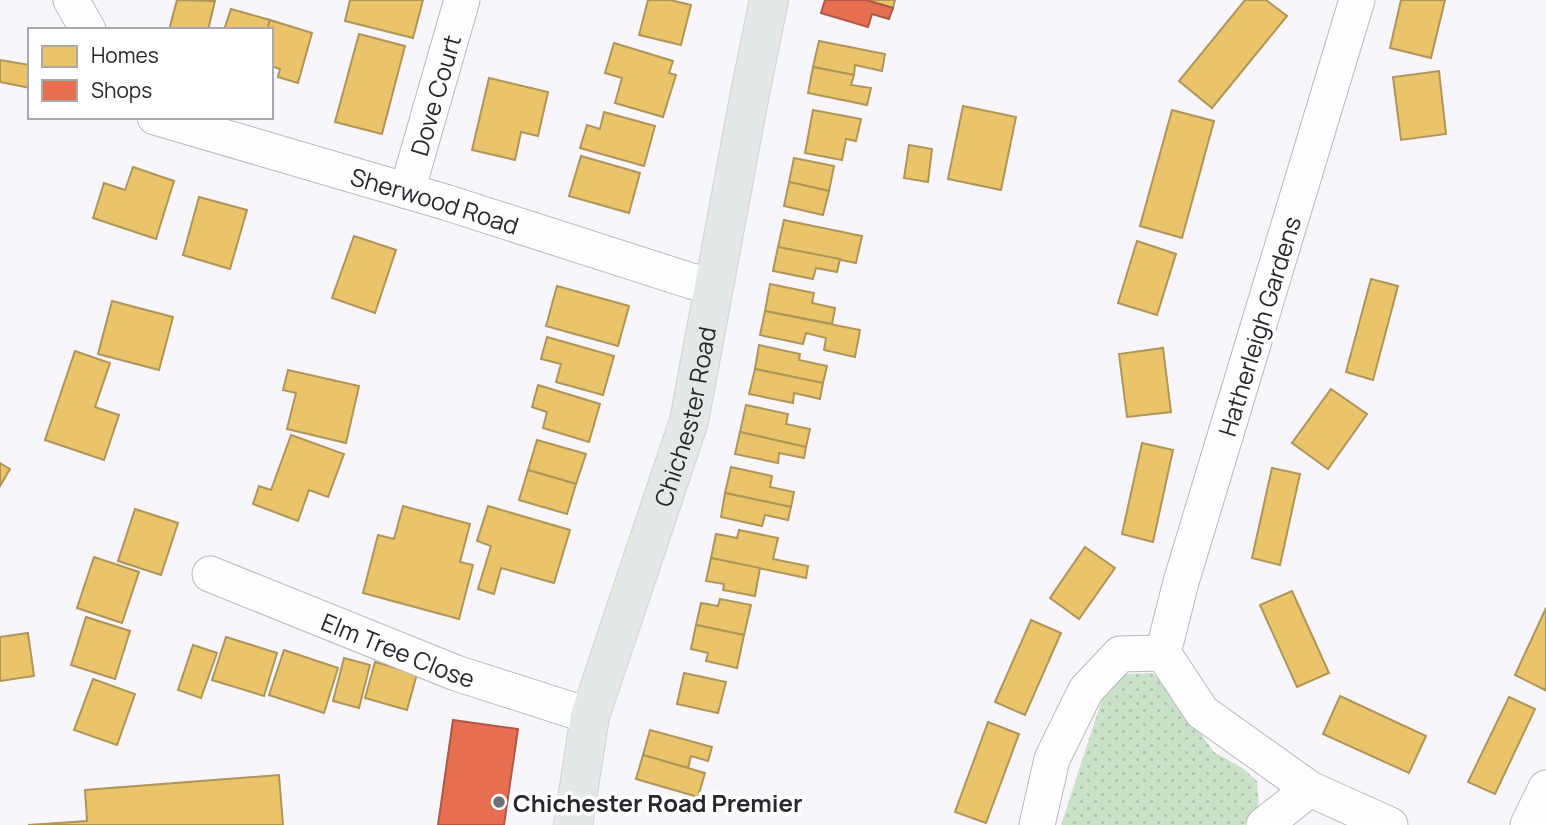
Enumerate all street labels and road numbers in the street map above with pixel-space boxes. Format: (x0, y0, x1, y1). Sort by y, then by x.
street label: Dove Court (402, 31, 468, 159)
street label: Sherwood Road (347, 159, 523, 241)
street label: Hatherleigh Gardens (1210, 212, 1308, 440)
street label: Chichester Road (645, 324, 723, 511)
street label: Elm Tree Close (317, 604, 479, 695)

